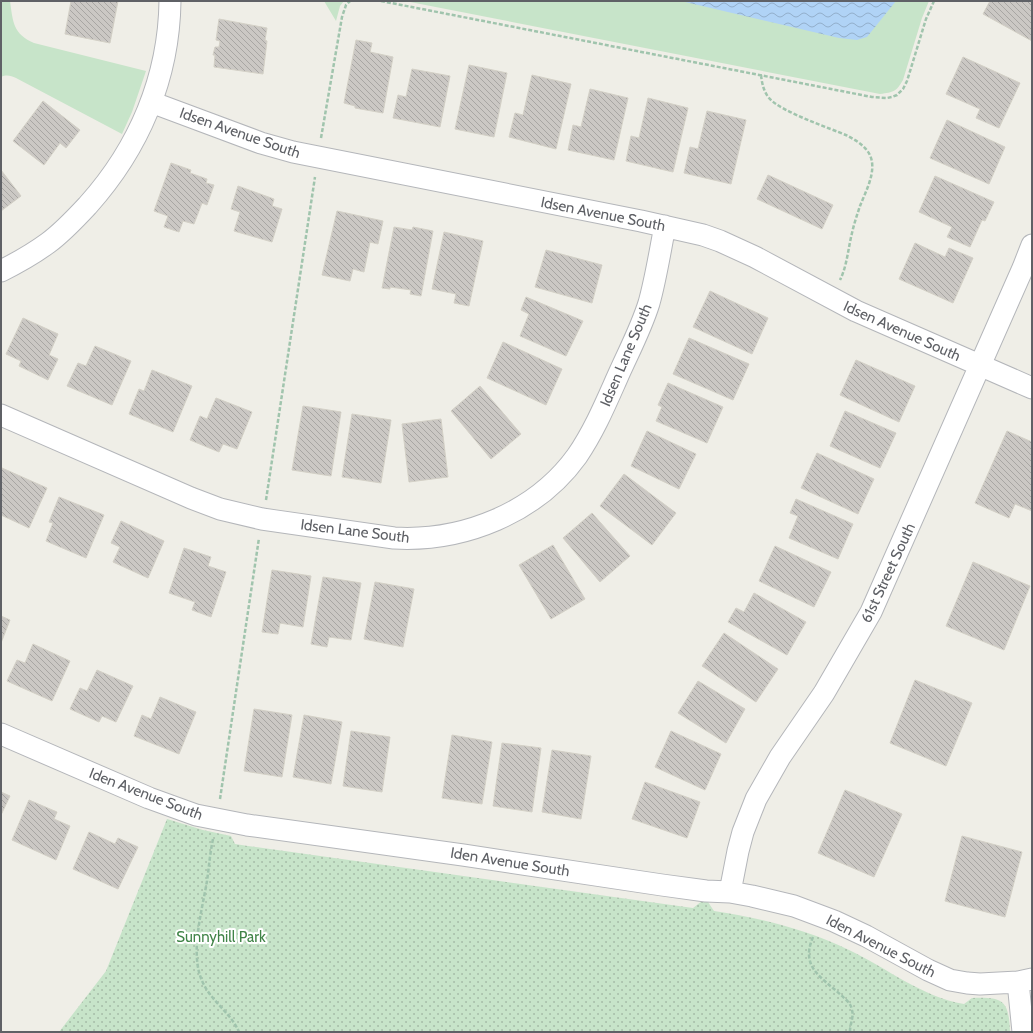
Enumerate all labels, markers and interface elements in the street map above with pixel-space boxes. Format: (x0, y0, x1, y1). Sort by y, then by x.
street label: Idsen Avenue South (177, 104, 303, 162)
street label: Idsen Avenue South (539, 193, 667, 235)
street label: Idsen Avenue South (841, 297, 963, 365)
street label: Idsen Lane South (596, 301, 656, 409)
street label: Idsen Lane South (299, 515, 411, 547)
street label: 61st Street South (857, 520, 919, 626)
street label: Iden Avenue South (87, 764, 205, 824)
street label: Iden Avenue South (449, 844, 571, 880)
street label: Iden Avenue South (823, 911, 939, 981)
park label: Sunnyhill Park (176, 928, 266, 946)

